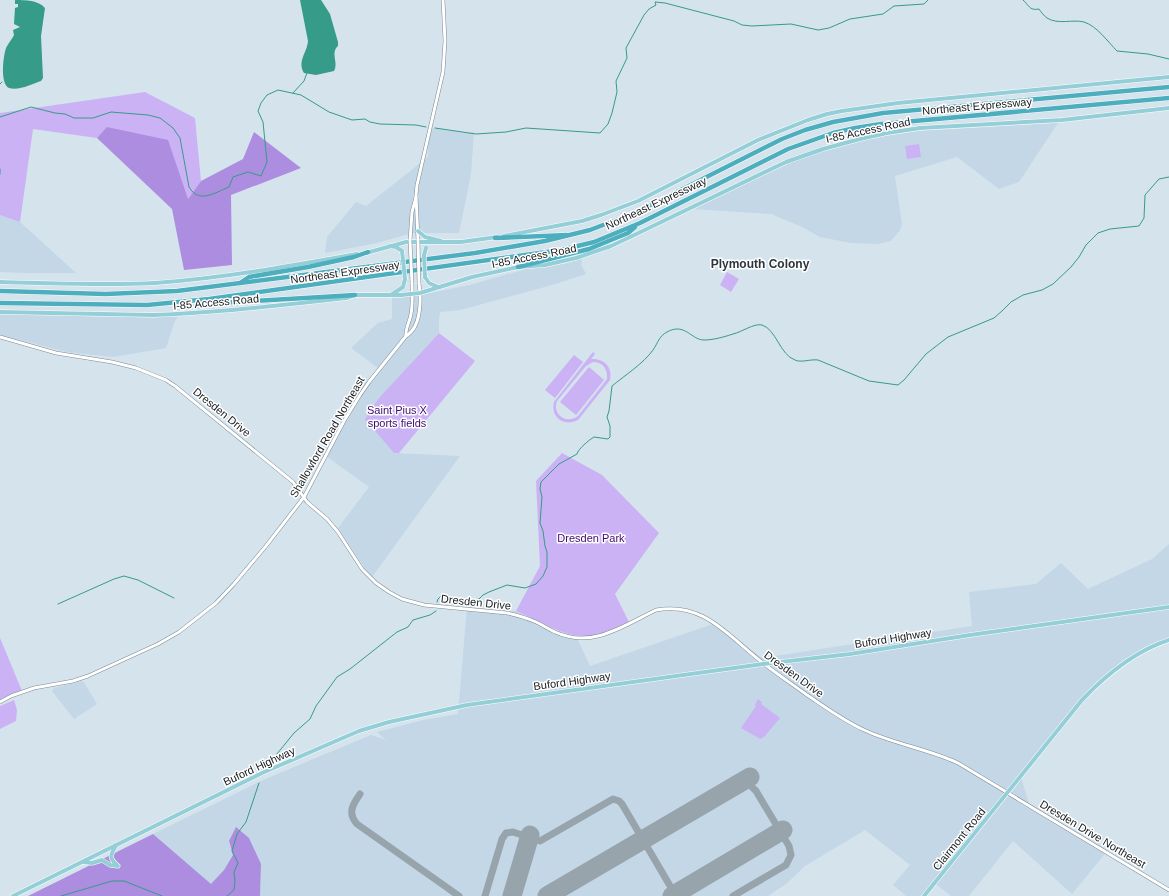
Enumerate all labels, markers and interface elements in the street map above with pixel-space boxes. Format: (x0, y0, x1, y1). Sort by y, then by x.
street label: Northeast Expressway (922, 95, 1033, 117)
street label: I-85 Access Road (825, 115, 911, 145)
street label: Northeast Expressway (604, 174, 709, 232)
street label: I-85 Access Road (491, 242, 577, 270)
district label: Plymouth Colony (711, 257, 810, 271)
street label: Northeast Expressway (290, 258, 401, 286)
street label: I-85 Access Road (173, 292, 259, 312)
street label: Shallowford Road Northeast (287, 374, 367, 500)
street label: Dresden Drive (191, 385, 253, 439)
park label: Saint Pius X sports fields (367, 404, 428, 429)
park label: Dresden Park (557, 532, 625, 544)
street label: Dresden Drive (440, 592, 512, 612)
street label: Buford Highway (854, 626, 933, 650)
street label: Dresden Drive (762, 648, 826, 700)
street label: Buford Highway (533, 670, 612, 692)
street label: Buford Highway (221, 744, 297, 788)
street label: Dresden Drive Northeast (1038, 798, 1148, 870)
street label: Clairmont Road (930, 806, 988, 872)

